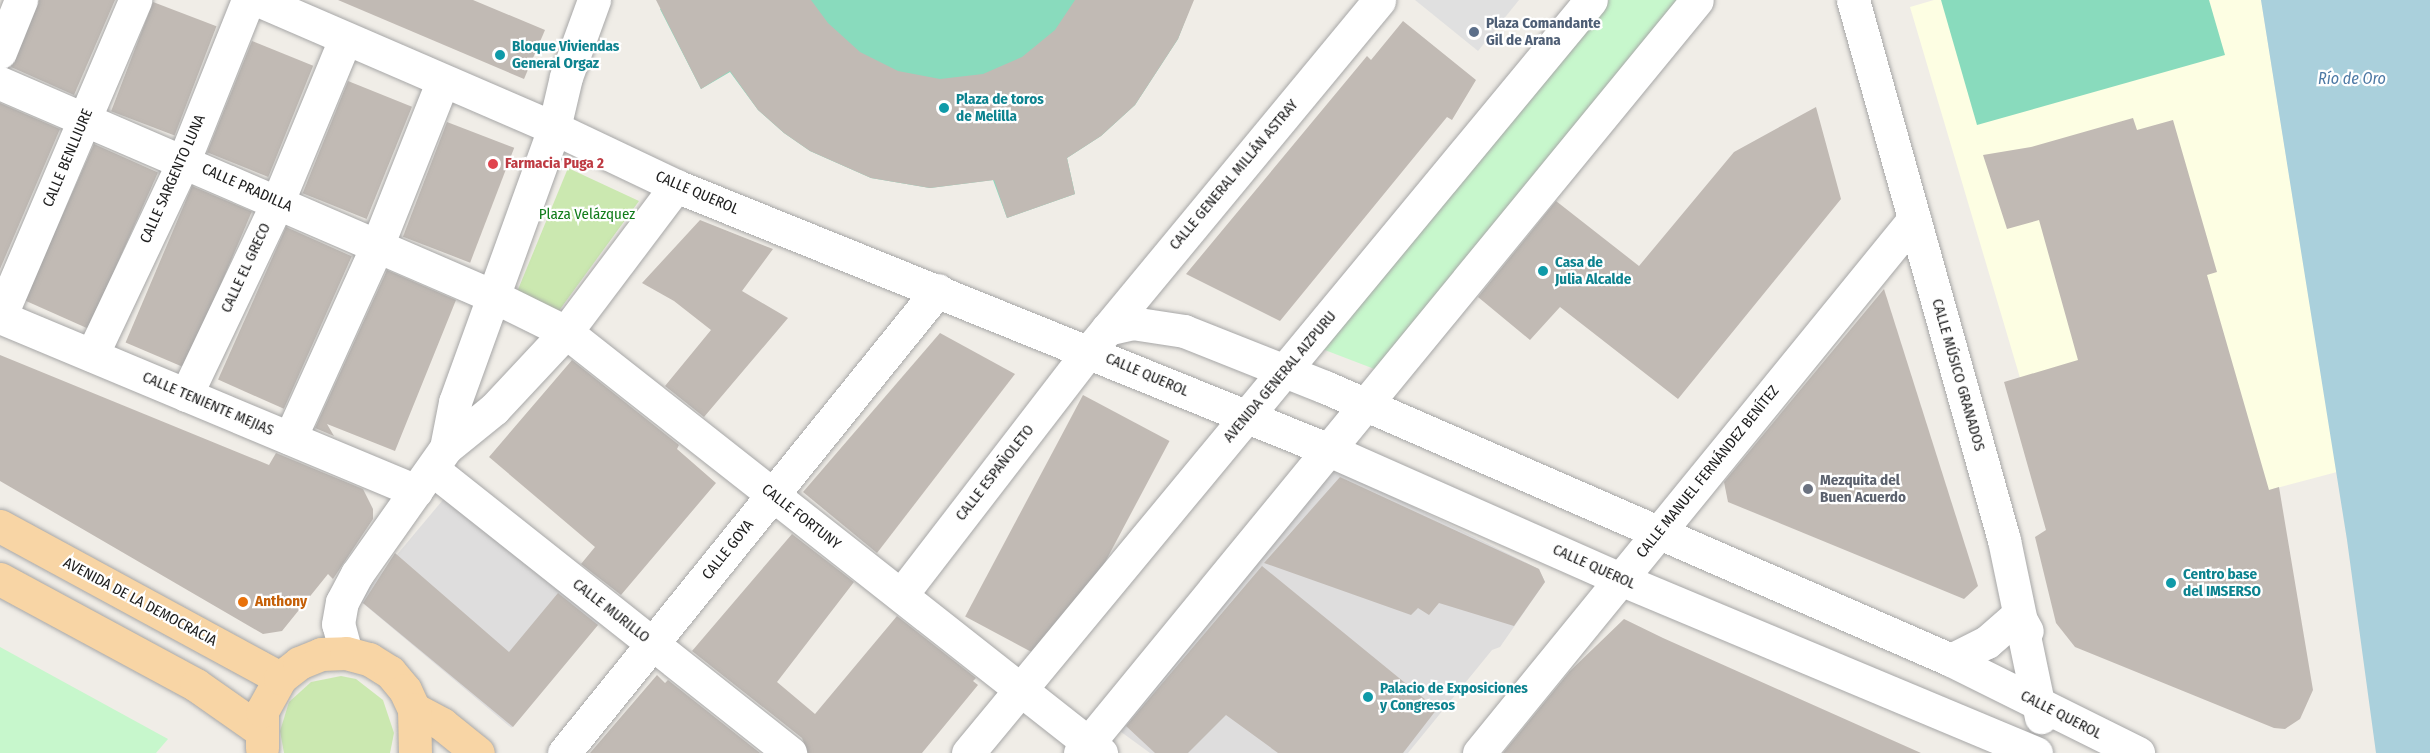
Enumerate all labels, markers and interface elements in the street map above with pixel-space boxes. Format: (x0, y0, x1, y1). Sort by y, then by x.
place label: Plaza Comandante Gil de Arana (1486, 14, 1601, 49)
marker: Plaza Comandante Gil de Arana (1467, 25, 1481, 39)
place label: Bloque Viviendas General Orgaz (512, 37, 619, 72)
marker: Bloque Viviendas General Orgaz (493, 48, 507, 62)
water label: Río de Oro (2318, 69, 2386, 89)
place label: Plaza de toros de Melilla (956, 90, 1044, 125)
street label: CALLE GENERAL MILLÁN ASTRAY (1166, 96, 1302, 254)
marker: Plaza de toros de Melilla (937, 101, 951, 115)
street label: CALLE BENLLIURE (39, 106, 97, 210)
street label: CALLE SARGENTO LUNA (137, 112, 209, 246)
place label: Farmacia Puga 2 (505, 155, 604, 173)
marker: Farmacia Puga 2 (486, 157, 500, 171)
street label: CALLE PRADILLA (199, 160, 295, 216)
street label: CALLE QUEROL (653, 167, 741, 219)
park label: Plaza Velázquez (539, 206, 635, 224)
street label: CALLE EL GRECO (217, 220, 275, 316)
place label: Casa de Julia Alcalde (1555, 253, 1631, 288)
marker: Casa de Julia Alcalde (1536, 264, 1550, 278)
street label: CALLE MÚSICO GRANADOS (1928, 297, 1988, 453)
street label: AVENIDA GENERAL AIZPURU (1220, 308, 1340, 446)
street label: CALLE QUEROL (1103, 349, 1191, 401)
street label: CALLE TENIENTE MEJIAS (140, 368, 276, 440)
street label: CALLE MANUEL FERNÁNDEZ BENÍTEZ (1633, 382, 1783, 562)
street label: CALLE ESPAÑOLETO (952, 422, 1038, 524)
place label: Mezquita del Buen Acuerdo (1820, 471, 1906, 506)
street label: CALLE FORTUNY (758, 481, 844, 553)
marker: Mezquita del Buen Acuerdo (1801, 482, 1815, 496)
street label: CALLE GOYA (698, 517, 758, 583)
street label: CALLE QUEROL (1550, 541, 1638, 593)
street label: AVENIDA DE LA DEMOCRACIA (60, 554, 220, 650)
place label: Centro base del IMSERSO (2183, 565, 2261, 600)
street label: CALLE MURILLO (569, 575, 653, 647)
marker: Centro base del IMSERSO (2164, 576, 2178, 590)
place label: Anthony (255, 593, 307, 611)
marker: Anthony (236, 595, 250, 609)
place label: Palacio de Exposiciones y Congresos (1380, 679, 1528, 714)
street label: CALLE QUEROL (2017, 687, 2105, 743)
marker: Palacio de Exposiciones y Congresos (1361, 690, 1375, 704)

